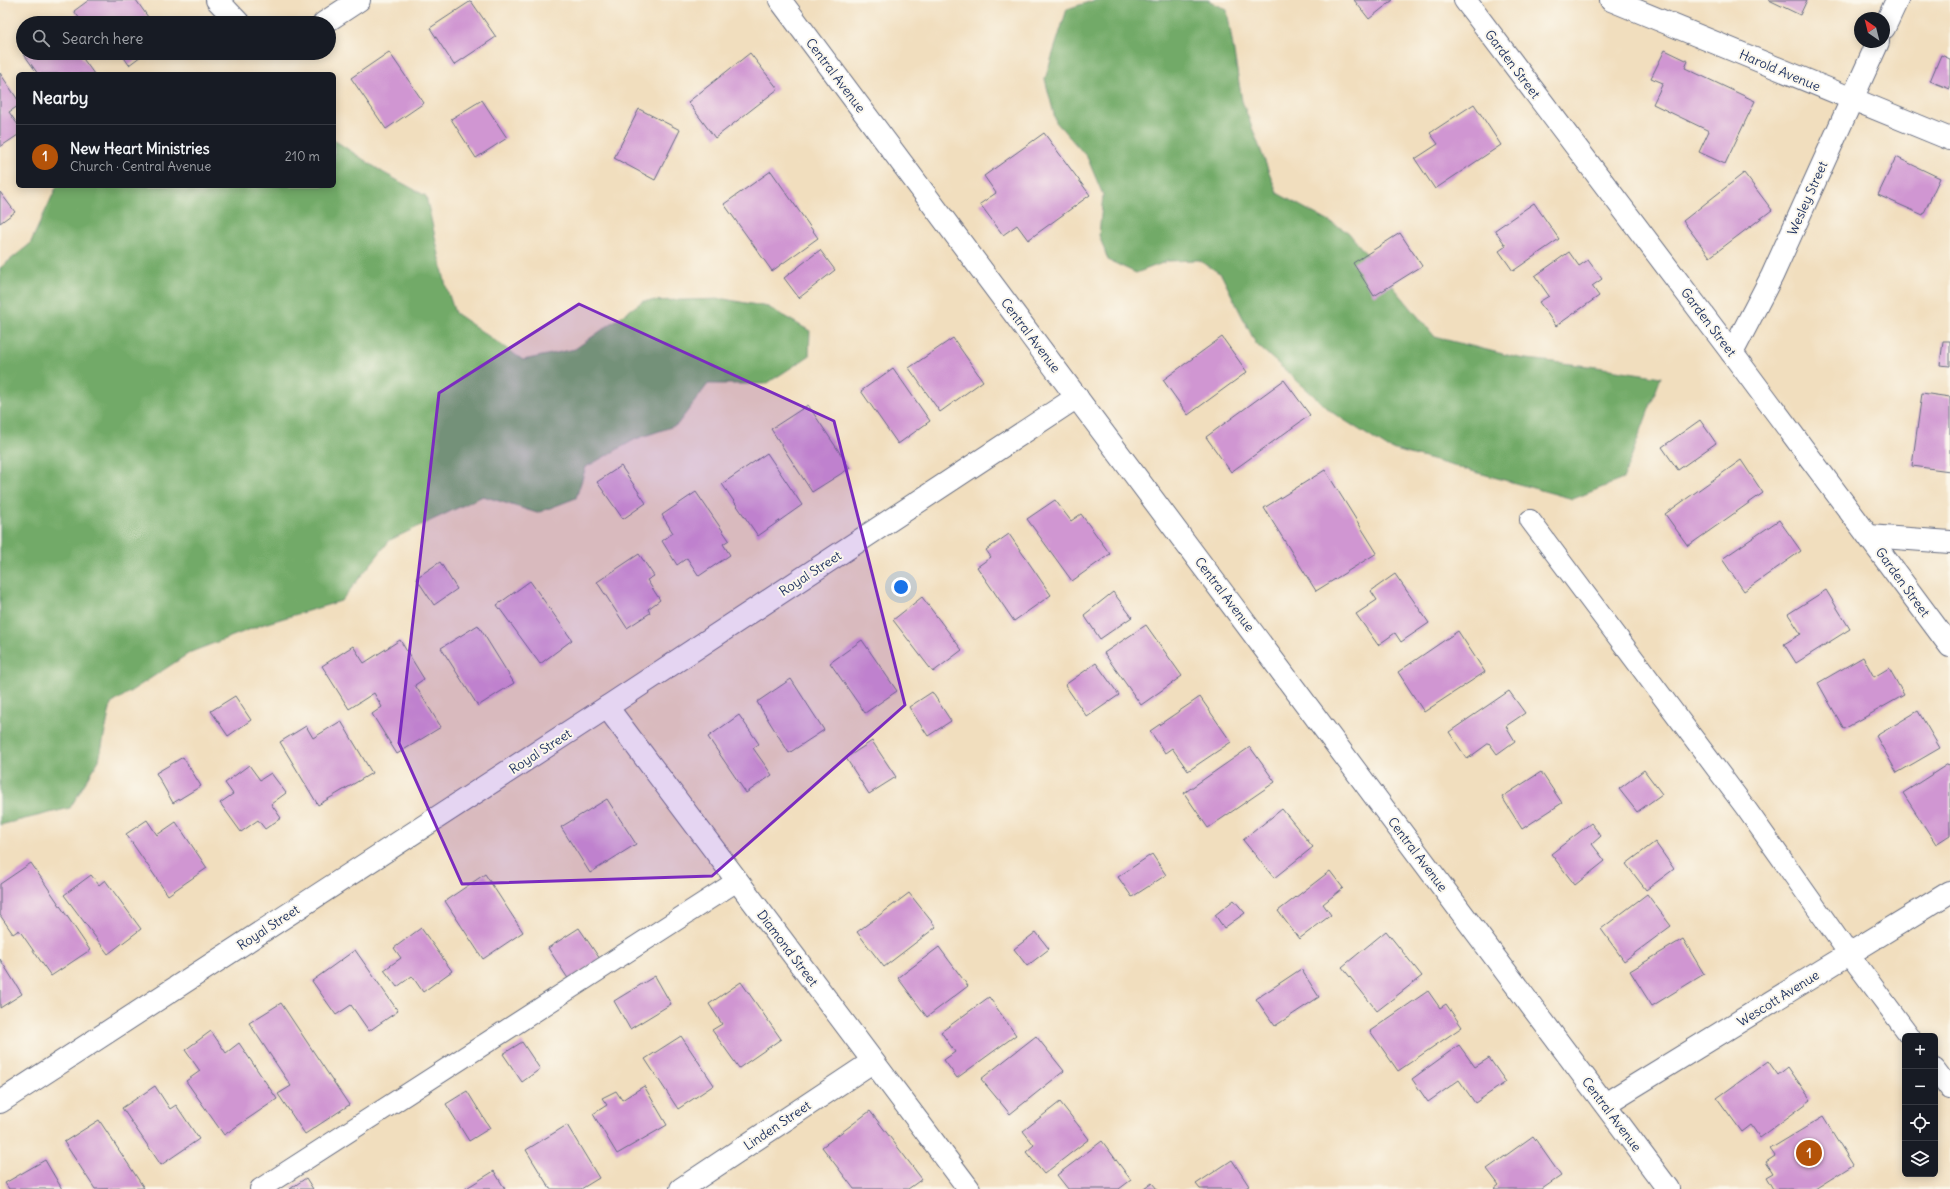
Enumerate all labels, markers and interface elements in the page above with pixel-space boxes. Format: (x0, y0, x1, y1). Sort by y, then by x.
north arrow (1854, 12, 1890, 48)
search box (16, 16, 336, 60)
street label: Garden Street (1481, 26, 1544, 103)
icon: search (30, 27, 52, 49)
text: Search here (62, 29, 143, 48)
street label: Central Avenue (802, 35, 869, 116)
street label: Harold Avenue (1737, 46, 1823, 95)
text: Nearby (32, 87, 88, 109)
text: New Heart Ministries (70, 139, 210, 158)
text: 1 (42, 148, 48, 165)
text: 210 m (285, 148, 320, 165)
text: Church · Central Avenue (70, 158, 211, 175)
street label: Wesley Street (1784, 158, 1832, 238)
street label: Garden Street (1677, 284, 1740, 361)
street label: Central Avenue (997, 295, 1064, 376)
street label: Garden Street (1872, 544, 1934, 621)
street label: Royal Street (776, 547, 845, 600)
street label: Central Avenue (1191, 554, 1258, 635)
your location (891, 577, 911, 597)
street label: Royal Street (506, 725, 575, 778)
street label: Central Avenue (1384, 814, 1451, 895)
street label: Royal Street (234, 901, 303, 954)
street label: Diamond Street (753, 907, 822, 990)
street label: Wescott Avenue (1734, 966, 1822, 1030)
map controls (1902, 1033, 1938, 1177)
button: + (1902, 1033, 1938, 1069)
button: − (1902, 1069, 1938, 1105)
street label: Central Avenue (1578, 1074, 1645, 1155)
street label: Linden Street (740, 1096, 815, 1154)
button: locate (1902, 1105, 1938, 1141)
pin: 1 (1796, 1138, 1822, 1168)
button: layers (1902, 1141, 1938, 1177)

